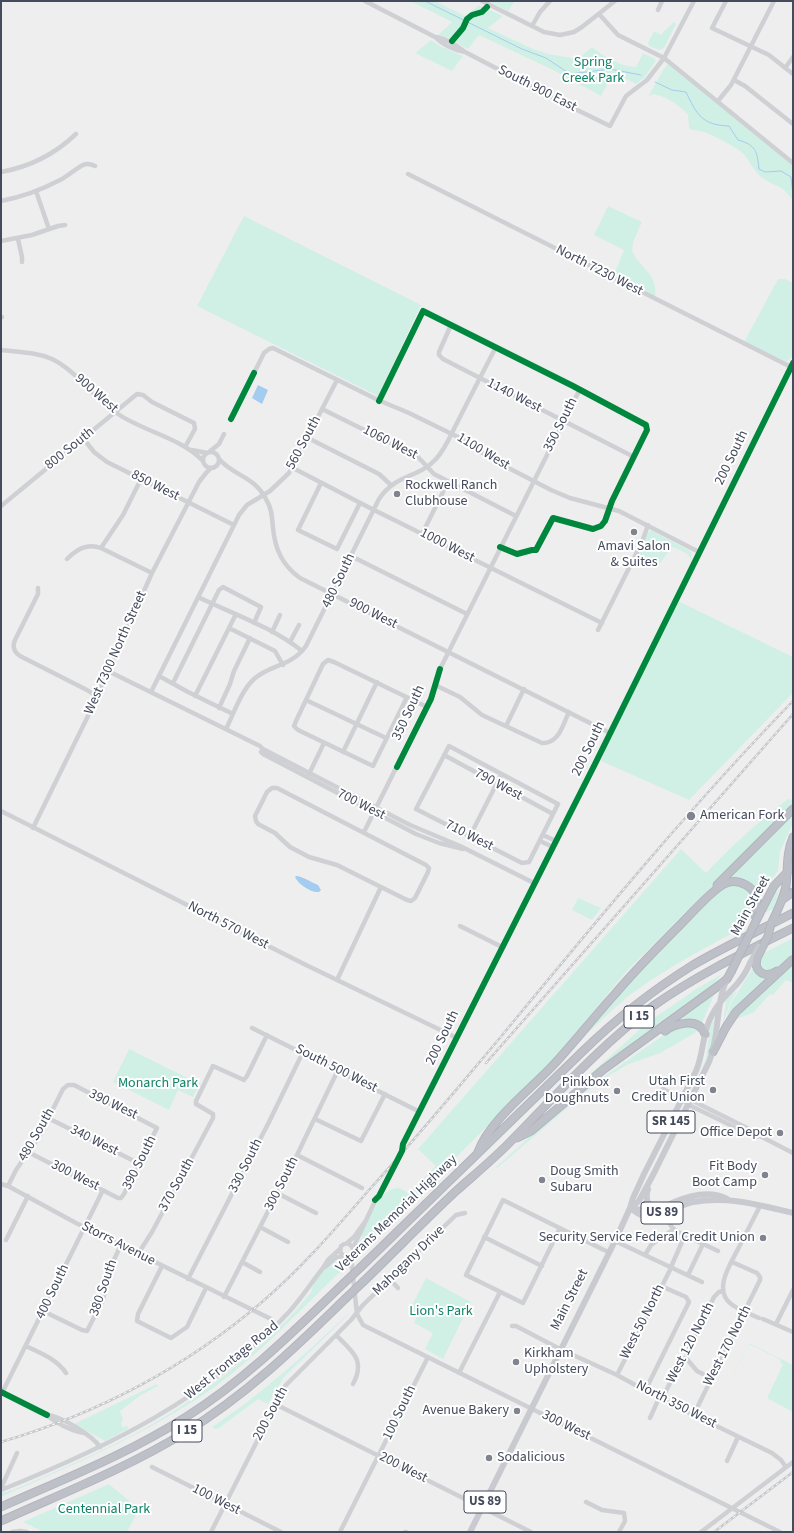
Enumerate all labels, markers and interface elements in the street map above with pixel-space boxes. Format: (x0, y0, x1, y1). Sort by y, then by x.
park label: Spring Creek Park (562, 55, 624, 88)
street label: South 900 East (495, 62, 579, 116)
street label: North 7230 West (553, 242, 645, 300)
street label: 900 West (71, 371, 121, 417)
street label: 1140 West (484, 375, 544, 417)
street label: 350 South (540, 395, 582, 455)
street label: 560 South (283, 413, 325, 473)
street label: 1060 West (360, 422, 420, 464)
street label: 800 South (42, 424, 98, 474)
street label: 200 South (712, 428, 752, 488)
street label: 1100 West (453, 430, 513, 474)
street label: 850 West (128, 467, 182, 505)
place label: Rockwell Ranch Clubhouse (405, 478, 497, 510)
marker: Rockwell Ranch Clubhouse (392, 489, 402, 499)
street label: 1000 West (417, 525, 477, 567)
marker: Amavi Salon & Suites (629, 527, 639, 537)
place label: Amavi Salon & Suites (598, 539, 670, 572)
street label: 480 South (319, 551, 359, 611)
street label: West 7300 North Street (81, 589, 151, 717)
street label: 900 West (346, 595, 400, 633)
street label: 350 South (389, 683, 429, 743)
street label: 200 South (569, 719, 609, 779)
street label: 790 West (471, 765, 525, 805)
street label: 700 West (334, 786, 388, 824)
place label: American Fork (700, 808, 784, 824)
marker: American Fork (685, 810, 697, 822)
street label: 710 West (442, 817, 496, 855)
street label: Main Street (728, 873, 774, 939)
street label: North 570 West (185, 898, 271, 954)
road number: I 15 (624, 1006, 654, 1028)
street label: 200 South (423, 1008, 463, 1068)
street label: South 500 West (292, 1041, 380, 1097)
place label: Utah First Credit Union (631, 1074, 705, 1106)
place label: Pinkbox Doughnuts (545, 1075, 609, 1108)
park label: Monarch Park (118, 1076, 198, 1092)
marker: Utah First Credit Union (708, 1085, 718, 1095)
street label: 390 West (86, 1086, 140, 1124)
marker: Pinkbox Doughnuts (612, 1086, 622, 1096)
street label: 480 South (15, 1105, 59, 1165)
road number: SR 145 (647, 1111, 695, 1133)
street label: 340 West (67, 1122, 121, 1160)
place label: Office Depot (700, 1125, 772, 1141)
marker: Office Depot (775, 1128, 785, 1138)
street label: 390 South (119, 1133, 161, 1193)
street label: 330 South (225, 1136, 267, 1196)
street label: Veterans Memorial Highway (333, 1152, 461, 1276)
street label: 300 South (261, 1154, 303, 1214)
street label: 370 South (155, 1155, 199, 1215)
street label: 300 West (48, 1157, 102, 1195)
place label: Fit Body Boot Camp (692, 1159, 757, 1192)
place label: Doug Smith Subaru (550, 1164, 619, 1196)
marker: Fit Body Boot Camp (760, 1170, 770, 1180)
marker: Doug Smith Subaru (537, 1175, 547, 1185)
road number: US 89 (641, 1202, 683, 1224)
street label: Storrs Avenue (78, 1218, 158, 1270)
street label: Mahogany Drive (369, 1222, 449, 1300)
place label: Security Service Federal Credit Union (539, 1230, 755, 1246)
marker: Security Service Federal Credit Union (758, 1233, 768, 1243)
street label: 380 South (87, 1258, 121, 1318)
street label: 400 South (33, 1262, 73, 1322)
street label: Main Street (547, 1267, 593, 1333)
street label: West 50 North (617, 1282, 669, 1362)
street label: West 120 North (663, 1300, 719, 1386)
street label: West 170 North (700, 1303, 756, 1389)
park label: Lion's Park (409, 1304, 473, 1320)
street label: West Frontage Road (182, 1318, 282, 1404)
place label: Kirkham Upholstery (524, 1346, 588, 1378)
marker: Kirkham Upholstery (511, 1357, 521, 1367)
street label: North 350 West (633, 1377, 719, 1433)
street label: 100 South (380, 1383, 420, 1443)
street label: 200 South (250, 1384, 292, 1444)
place label: Avenue Bakery (422, 1403, 509, 1419)
marker: Avenue Bakery (512, 1406, 522, 1416)
street label: 300 West (539, 1407, 593, 1445)
road number: I 15 (172, 1420, 202, 1442)
street label: 200 West (376, 1449, 430, 1487)
place label: Sodalicious (497, 1450, 565, 1466)
marker: Sodalicious (484, 1453, 494, 1463)
street label: 100 West (189, 1481, 243, 1519)
road number: US 89 (464, 1491, 506, 1513)
park label: Centennial Park (58, 1502, 150, 1518)

